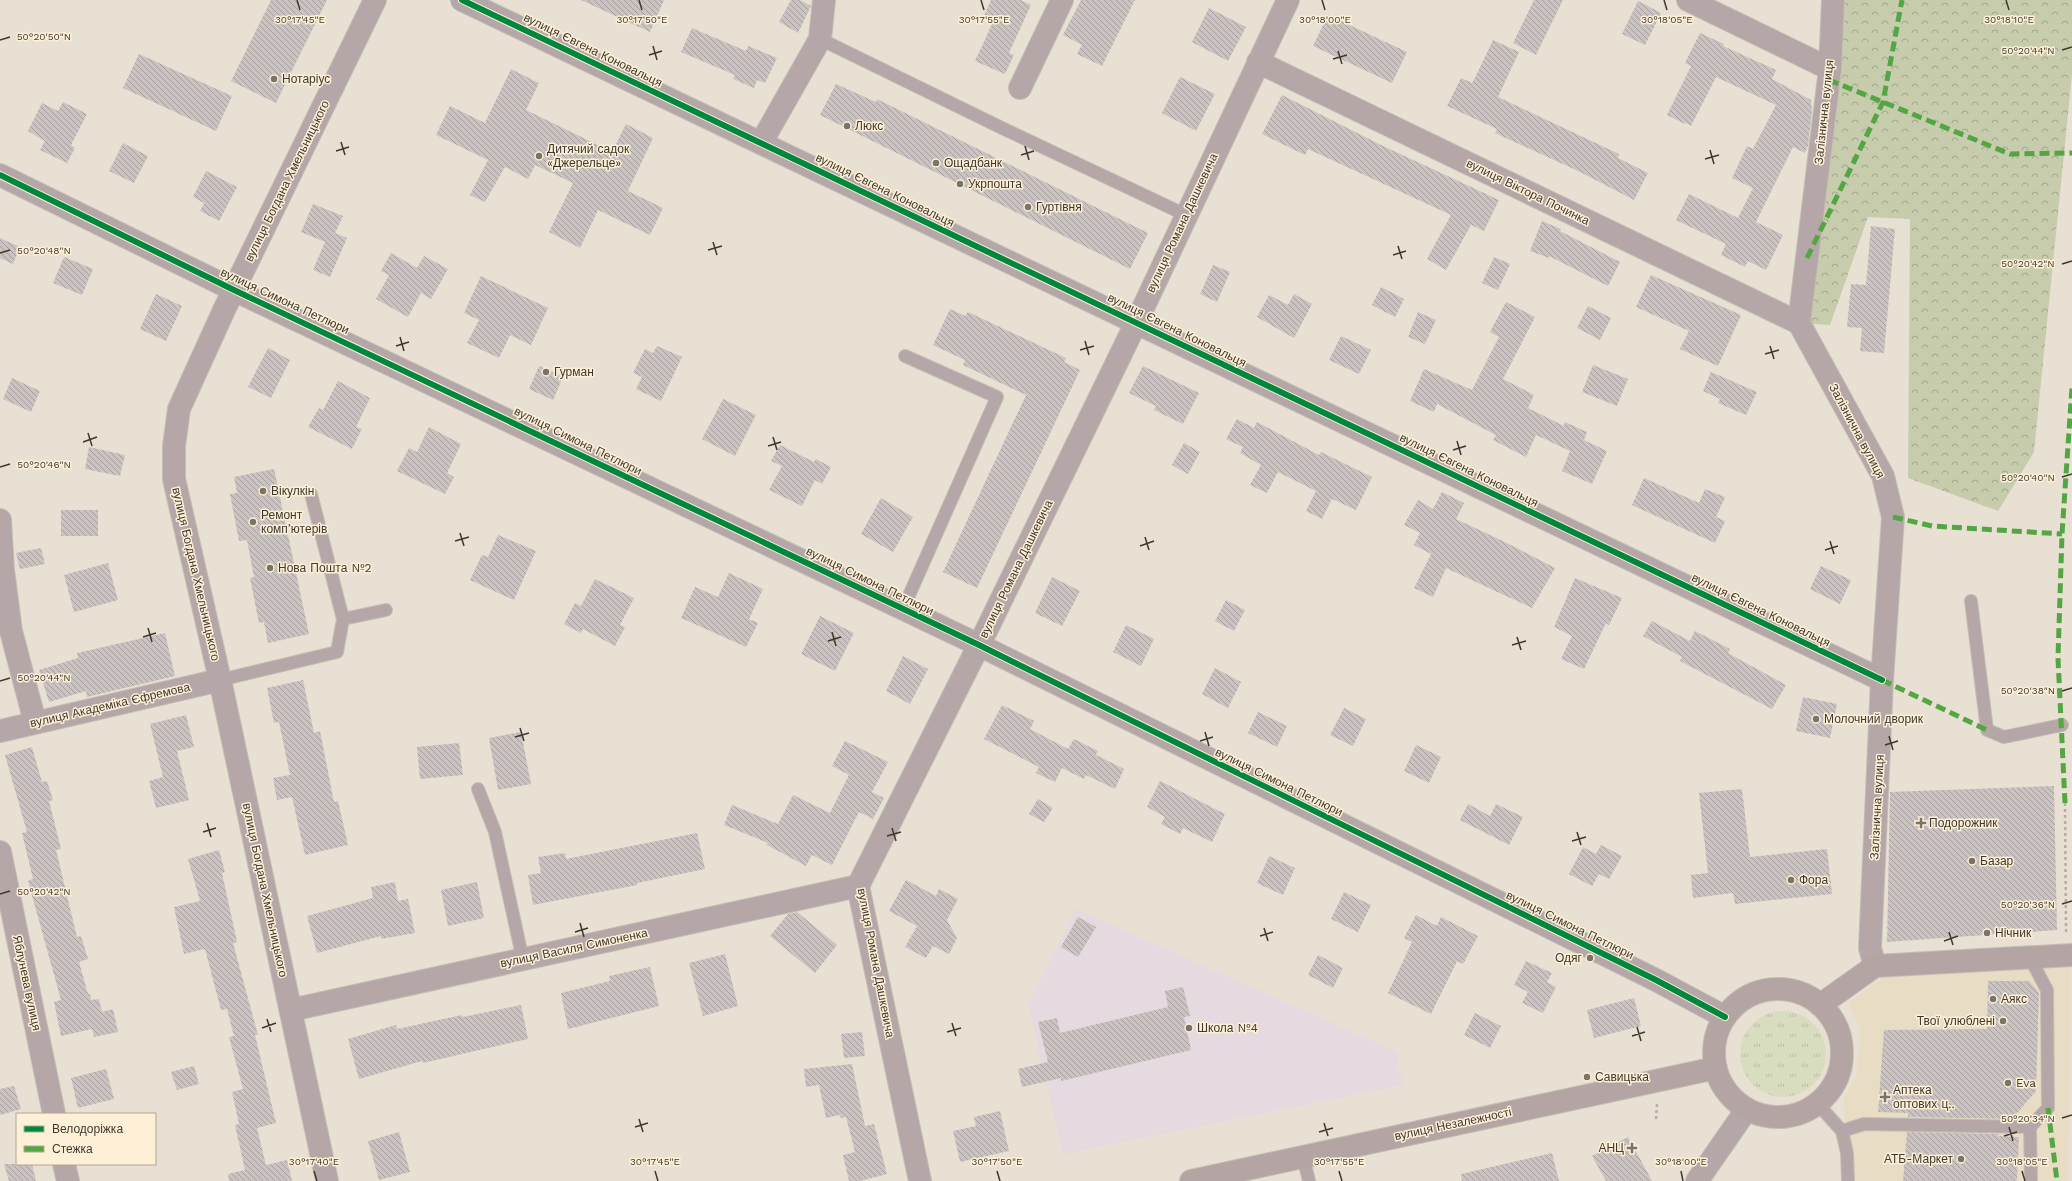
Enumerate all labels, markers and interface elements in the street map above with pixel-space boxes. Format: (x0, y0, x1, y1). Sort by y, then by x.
street label: вулиця Євгена Коновальця (521, 10, 665, 90)
text: 30°17'45"E (275, 14, 325, 25)
text: 30°17'50"E (617, 14, 667, 25)
text: 30°17'55"E (959, 14, 1009, 25)
text: 30°18'00"E (1299, 14, 1351, 25)
text: 30°18'05"E (1641, 14, 1693, 25)
text: 30°18'10"E (1984, 14, 2034, 25)
text: 50°20'50"N (17, 31, 71, 42)
text: 50°20'44"N (2001, 45, 2055, 56)
street label: Залізнична вулиця (1812, 59, 1836, 165)
place label: Нотаріус (282, 72, 330, 86)
marker: Нотаріус (269, 74, 279, 84)
street label: вулиця Богдана Хмельницького (242, 98, 332, 264)
place label: Люкс (855, 119, 883, 133)
marker: Люкс (842, 121, 852, 131)
place label: Дитячий садок «Джерельце» (547, 142, 630, 170)
street label: вулиця Євгена Коновальця (813, 150, 957, 230)
marker: Дитячий садок «Джерельце» (534, 151, 544, 161)
street label: вулиця Романа Дашкевича (1144, 151, 1221, 295)
place label: Ощадбанк (944, 156, 1003, 170)
street label: вулиця Віктора Починка (1464, 156, 1592, 228)
marker: Ощадбанк (931, 158, 941, 168)
place label: Укрпошта (968, 177, 1022, 191)
marker: Укрпошта (955, 179, 965, 189)
place label: Гуртівня (1036, 200, 1082, 214)
marker: Гуртівня (1023, 202, 1033, 212)
text: 50°20'48"N (17, 245, 71, 256)
text: 50°20'42"N (2001, 258, 2055, 269)
street label: вулиця Симона Петлюри (219, 265, 351, 337)
street label: вулиця Євгена Коновальця (1105, 290, 1249, 370)
place label: Гурман (554, 365, 594, 379)
marker: Гурман (541, 367, 551, 377)
street label: Залізнична вулиця (1826, 381, 1888, 481)
street label: вулиця Симона Петлюри (512, 404, 644, 478)
street label: вулиця Євгена Коновальця (1397, 430, 1541, 510)
text: 50°20'46"N (17, 459, 71, 470)
text: 50°20'40"N (2001, 472, 2055, 483)
place label: Вікулкін (271, 484, 314, 498)
street label: вулиця Богдана Хмельницького (169, 486, 223, 662)
marker: Вікулкін (258, 486, 268, 496)
street label: вулиця Романа Дашкевича (976, 497, 1056, 640)
place label: Ремонт комп’ютерів (261, 508, 327, 536)
marker: Ремонт комп’ютерів (248, 517, 258, 527)
street label: вулиця Симона Петлюри (804, 544, 936, 618)
place label: Нова Пошта №2 (278, 561, 372, 575)
marker: Нова Пошта №2 (265, 563, 275, 573)
street label: вулиця Євгена Коновальця (1689, 570, 1833, 650)
text: 50°20'44"N (17, 672, 71, 683)
street label: вулиця Академіка Єфремова (29, 680, 192, 730)
text: 50°20'38"N (2001, 685, 2055, 696)
place label: Молочний дворик (1824, 712, 1924, 726)
marker: Молочний дворик (1811, 714, 1821, 724)
street label: вулиця Симона Петлюри (1213, 745, 1345, 819)
street label: Залізнична вулиця (1867, 754, 1887, 860)
street label: вулиця Богдана Хмельницького (240, 802, 290, 979)
place label: Подорожник (1929, 816, 1998, 830)
marker: Подорожник (1916, 818, 1926, 828)
place label: Базар (1980, 854, 2014, 868)
marker: Базар (1967, 856, 1977, 866)
place label: Фора (1799, 873, 1828, 887)
marker: Фора (1786, 875, 1796, 885)
text: 50°20'42"N (17, 886, 71, 897)
street label: вулиця Романа Дашкевича (855, 887, 897, 1039)
street label: вулиця Симона Петлюри (1504, 888, 1636, 962)
text: 50°20'36"N (2001, 899, 2055, 910)
street label: вулиця Василя Симоненка (499, 925, 649, 970)
place label: Нічник (1995, 926, 2032, 940)
marker: Нічник (1982, 928, 1992, 938)
street label: Яблунева вулиця (10, 934, 44, 1032)
place label: Одяг (1555, 951, 1583, 965)
marker: Одяг (1585, 953, 1595, 963)
place label: Аякс (2001, 992, 2027, 1006)
marker: Аякс (1988, 994, 1998, 1004)
place label: Твої улюблені (1917, 1014, 1995, 1028)
marker: Твої улюблені (1998, 1016, 2008, 1026)
place label: Школа №4 (1197, 1021, 1258, 1035)
marker: Школа №4 (1184, 1023, 1194, 1033)
place label: Савицька (1595, 1070, 1649, 1084)
marker: Савицька (1582, 1072, 1592, 1082)
place label: Eva (2016, 1076, 2036, 1090)
marker: Eva (2003, 1078, 2013, 1088)
place label: Аптека оптових ц‥ (1893, 1083, 1955, 1111)
marker: Аптека оптових ц‥ (1880, 1092, 1890, 1102)
street label: вулиця Незалежності (1393, 1105, 1513, 1143)
legend (16, 1113, 156, 1165)
text: 50°20'34"N (2001, 1113, 2055, 1124)
text: Велодоріжка (52, 1122, 123, 1136)
place label: АНЦ (1598, 1141, 1624, 1155)
text: Стежка (52, 1142, 93, 1156)
marker: АНЦ (1627, 1143, 1637, 1153)
place label: АТБ-Маркет (1884, 1152, 1953, 1166)
marker: АТБ-Маркет (1956, 1154, 1966, 1164)
text: 30°17'40"E (289, 1156, 339, 1167)
text: 30°17'45"E (630, 1156, 680, 1167)
text: 30°17'50"E (972, 1156, 1022, 1167)
text: 30°17'55"E (1314, 1156, 1364, 1167)
text: 30°18'00"E (1655, 1156, 1707, 1167)
text: 30°18'05"E (1996, 1156, 2048, 1167)

